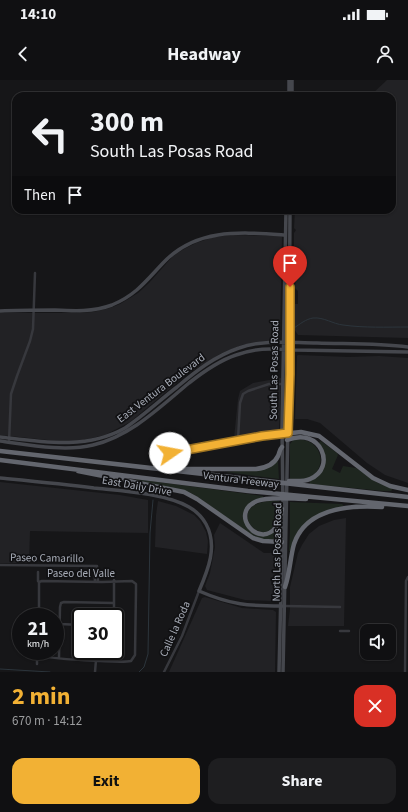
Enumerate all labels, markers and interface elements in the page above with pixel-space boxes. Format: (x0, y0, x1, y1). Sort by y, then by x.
text: 14:10 (20, 4, 56, 25)
text: Headway (167, 42, 241, 67)
icon: back (12, 43, 34, 65)
icon: person (374, 43, 396, 65)
text: 300 m (90, 102, 164, 142)
icon: left (24, 108, 76, 160)
text: South Las Posas Road (90, 139, 253, 164)
icon: arrive (64, 184, 86, 206)
text: Then (24, 185, 56, 206)
pin (273, 246, 307, 287)
icon: arrive (279, 252, 301, 274)
street label: South Las Posas Road (266, 320, 282, 420)
street label: East Ventura Boulevard (114, 350, 208, 426)
position arrow (149, 432, 191, 474)
street label: Ventura Freeway (202, 468, 280, 492)
street label: East Daily Drive (101, 472, 174, 500)
street label: North Las Posas Road (269, 502, 285, 602)
street label: Paseo Camarillo (10, 550, 84, 566)
street label: Paseo del Valle (47, 566, 116, 581)
street label: Calle la Roda (156, 599, 194, 659)
speed limit sign: 30 (72, 608, 124, 660)
text: 21 (27, 615, 49, 643)
map controls (360, 624, 396, 660)
button: sound (360, 624, 396, 660)
text: km/h (27, 637, 49, 651)
text: 2 min (12, 679, 70, 714)
button: close (354, 685, 396, 727)
text: 670 m · 14:12 (12, 712, 82, 730)
button: Exit (12, 758, 200, 804)
button: Share (208, 758, 396, 804)

